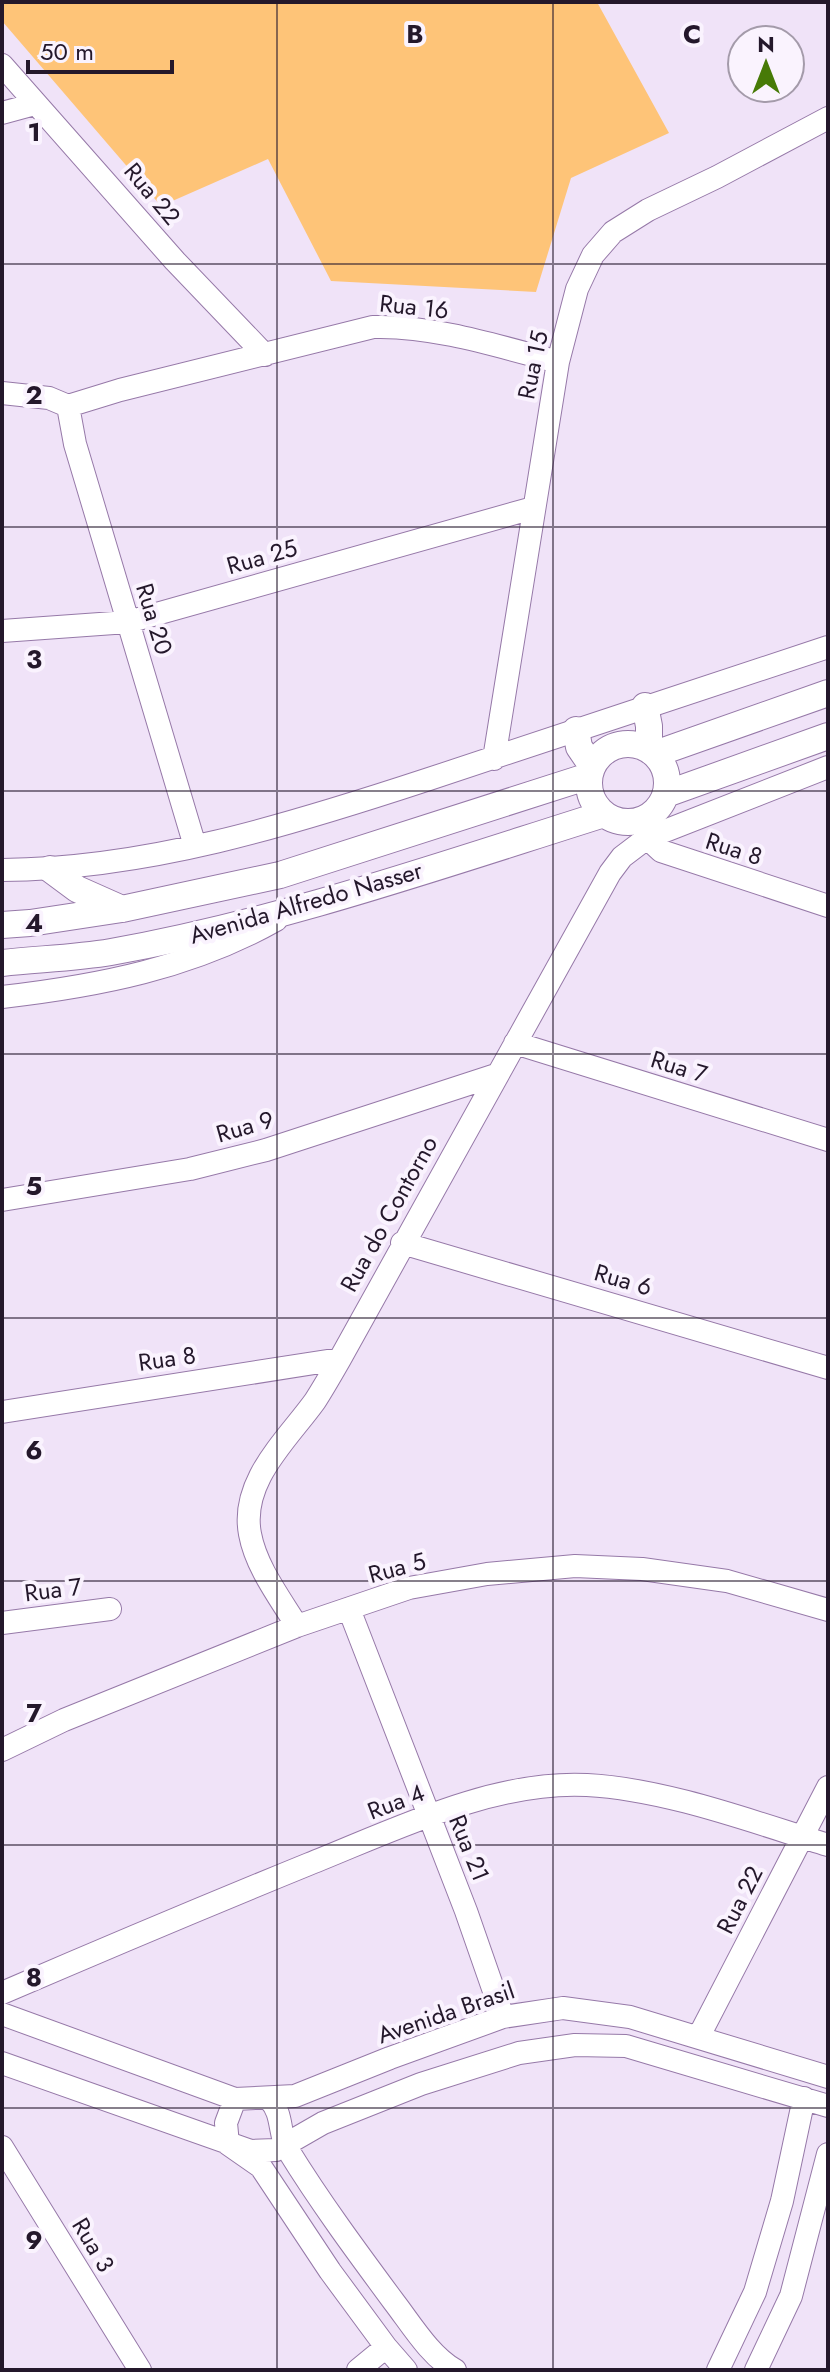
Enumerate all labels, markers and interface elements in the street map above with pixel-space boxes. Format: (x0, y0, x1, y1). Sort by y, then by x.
text: B (406, 15, 424, 53)
text: C (683, 15, 701, 53)
scale bar (28, 24, 172, 74)
north arrow (726, 24, 806, 104)
text: N (757, 28, 775, 60)
text: 50 m (40, 34, 94, 69)
text: 1 (27, 113, 41, 151)
street label: Rua 22 (116, 155, 189, 233)
street label: Rua 16 (378, 285, 450, 328)
street label: Rua 15 (508, 327, 557, 402)
text: 2 (25, 376, 43, 414)
street label: Rua 25 (222, 530, 301, 583)
street label: Rua 20 (127, 579, 182, 659)
text: 3 (26, 640, 42, 678)
street label: Rua 8 (701, 823, 767, 874)
street label: Avenida Alfredo Nasser (185, 852, 427, 953)
text: 4 (25, 904, 43, 942)
street label: Rua 7 (647, 1041, 712, 1092)
street label: Rua 9 (212, 1102, 278, 1151)
street label: Rua do Contorno (331, 1129, 446, 1298)
text: 5 (26, 1167, 42, 1205)
street label: Rua 6 (590, 1255, 656, 1304)
street label: Rua 8 (136, 1337, 198, 1380)
text: 6 (25, 1431, 43, 1469)
street label: Rua 5 (364, 1543, 430, 1592)
street label: Rua 7 (22, 1569, 84, 1610)
text: 7 (26, 1694, 42, 1732)
street label: Rua 4 (362, 1775, 430, 1828)
street label: Rua 21 (440, 1809, 499, 1886)
street label: Rua 22 (708, 1860, 772, 1940)
text: 8 (26, 1958, 42, 1996)
street label: Avenida Brasil (372, 1973, 519, 2052)
street label: Rua 3 (64, 2211, 123, 2279)
text: 9 (25, 2221, 43, 2259)

